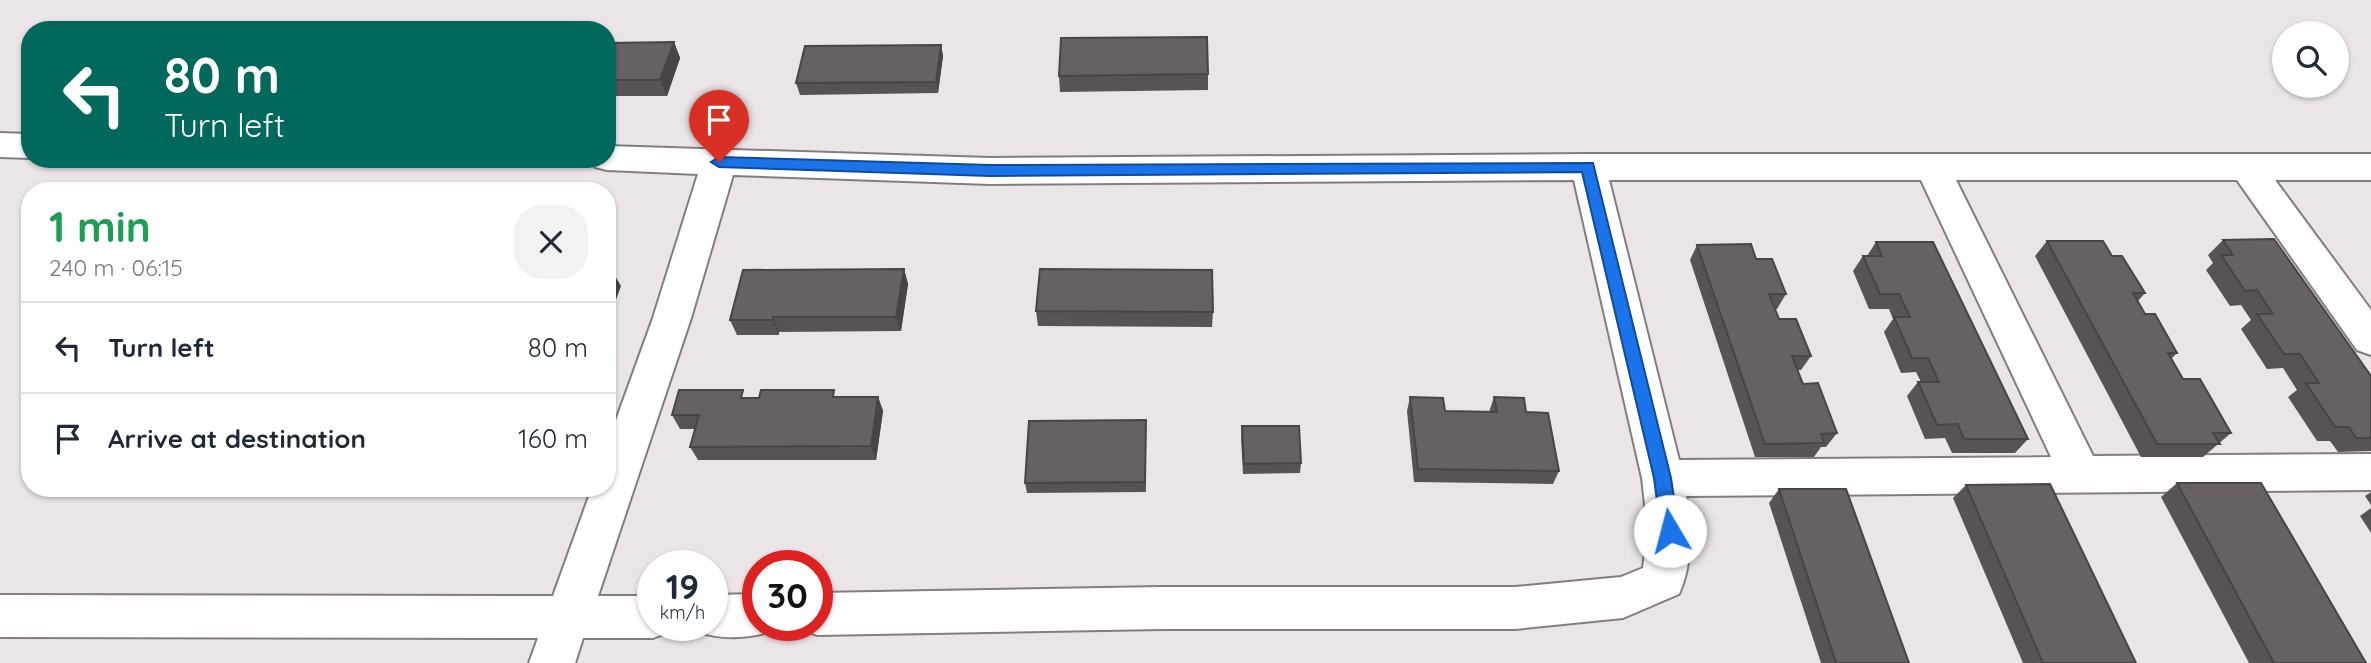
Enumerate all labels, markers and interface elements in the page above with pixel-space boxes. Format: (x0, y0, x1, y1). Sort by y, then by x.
map controls (2272, 21, 2349, 98)
button: search (2272, 21, 2349, 98)
text: 80 m (164, 44, 280, 105)
icon: left (49, 49, 140, 140)
pin (689, 90, 749, 162)
icon: arrive (700, 101, 738, 139)
text: Turn left (164, 105, 285, 145)
text: 1 min (49, 200, 151, 253)
button: close (514, 205, 588, 279)
text: 240 m · 06:15 (49, 253, 183, 282)
icon: left (49, 329, 87, 367)
text: Turn left (108, 331, 215, 364)
text: 80 m (528, 331, 588, 364)
icon: arrive (49, 420, 87, 458)
text: Arrive at destination (108, 422, 366, 455)
text: 160 m (518, 422, 588, 455)
position arrow (1633, 494, 1707, 568)
speed limit sign: 30 (742, 550, 833, 641)
text: 19 (666, 564, 699, 608)
text: km/h (660, 601, 705, 624)

